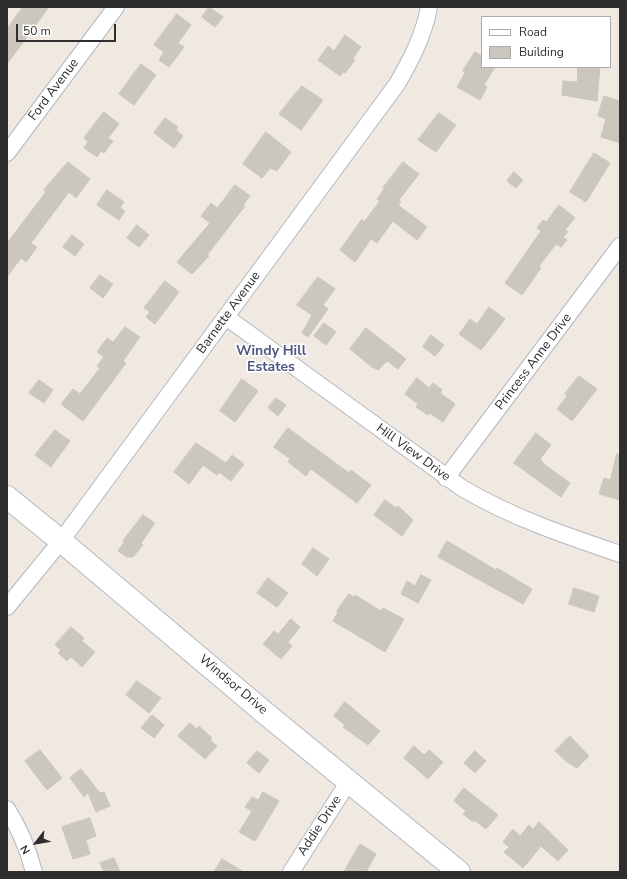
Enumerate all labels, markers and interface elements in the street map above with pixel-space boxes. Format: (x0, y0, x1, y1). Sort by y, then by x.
scale bar (18, 16, 118, 42)
legend (481, 16, 611, 68)
text: 50 m (23, 23, 51, 39)
text: Road (519, 24, 547, 40)
text: Building (519, 44, 564, 60)
street label: Ford Avenue (26, 56, 82, 124)
street label: Barnette Avenue (194, 269, 264, 357)
street label: Princess Anne Drive (493, 311, 575, 413)
district label: Windy Hill Estates (236, 344, 306, 376)
street label: Hill View Drive (373, 421, 453, 485)
street label: Windsor Drive (196, 652, 270, 718)
street label: Addie Drive (295, 793, 345, 859)
north arrow (16, 823, 56, 863)
text: N (17, 842, 34, 857)

